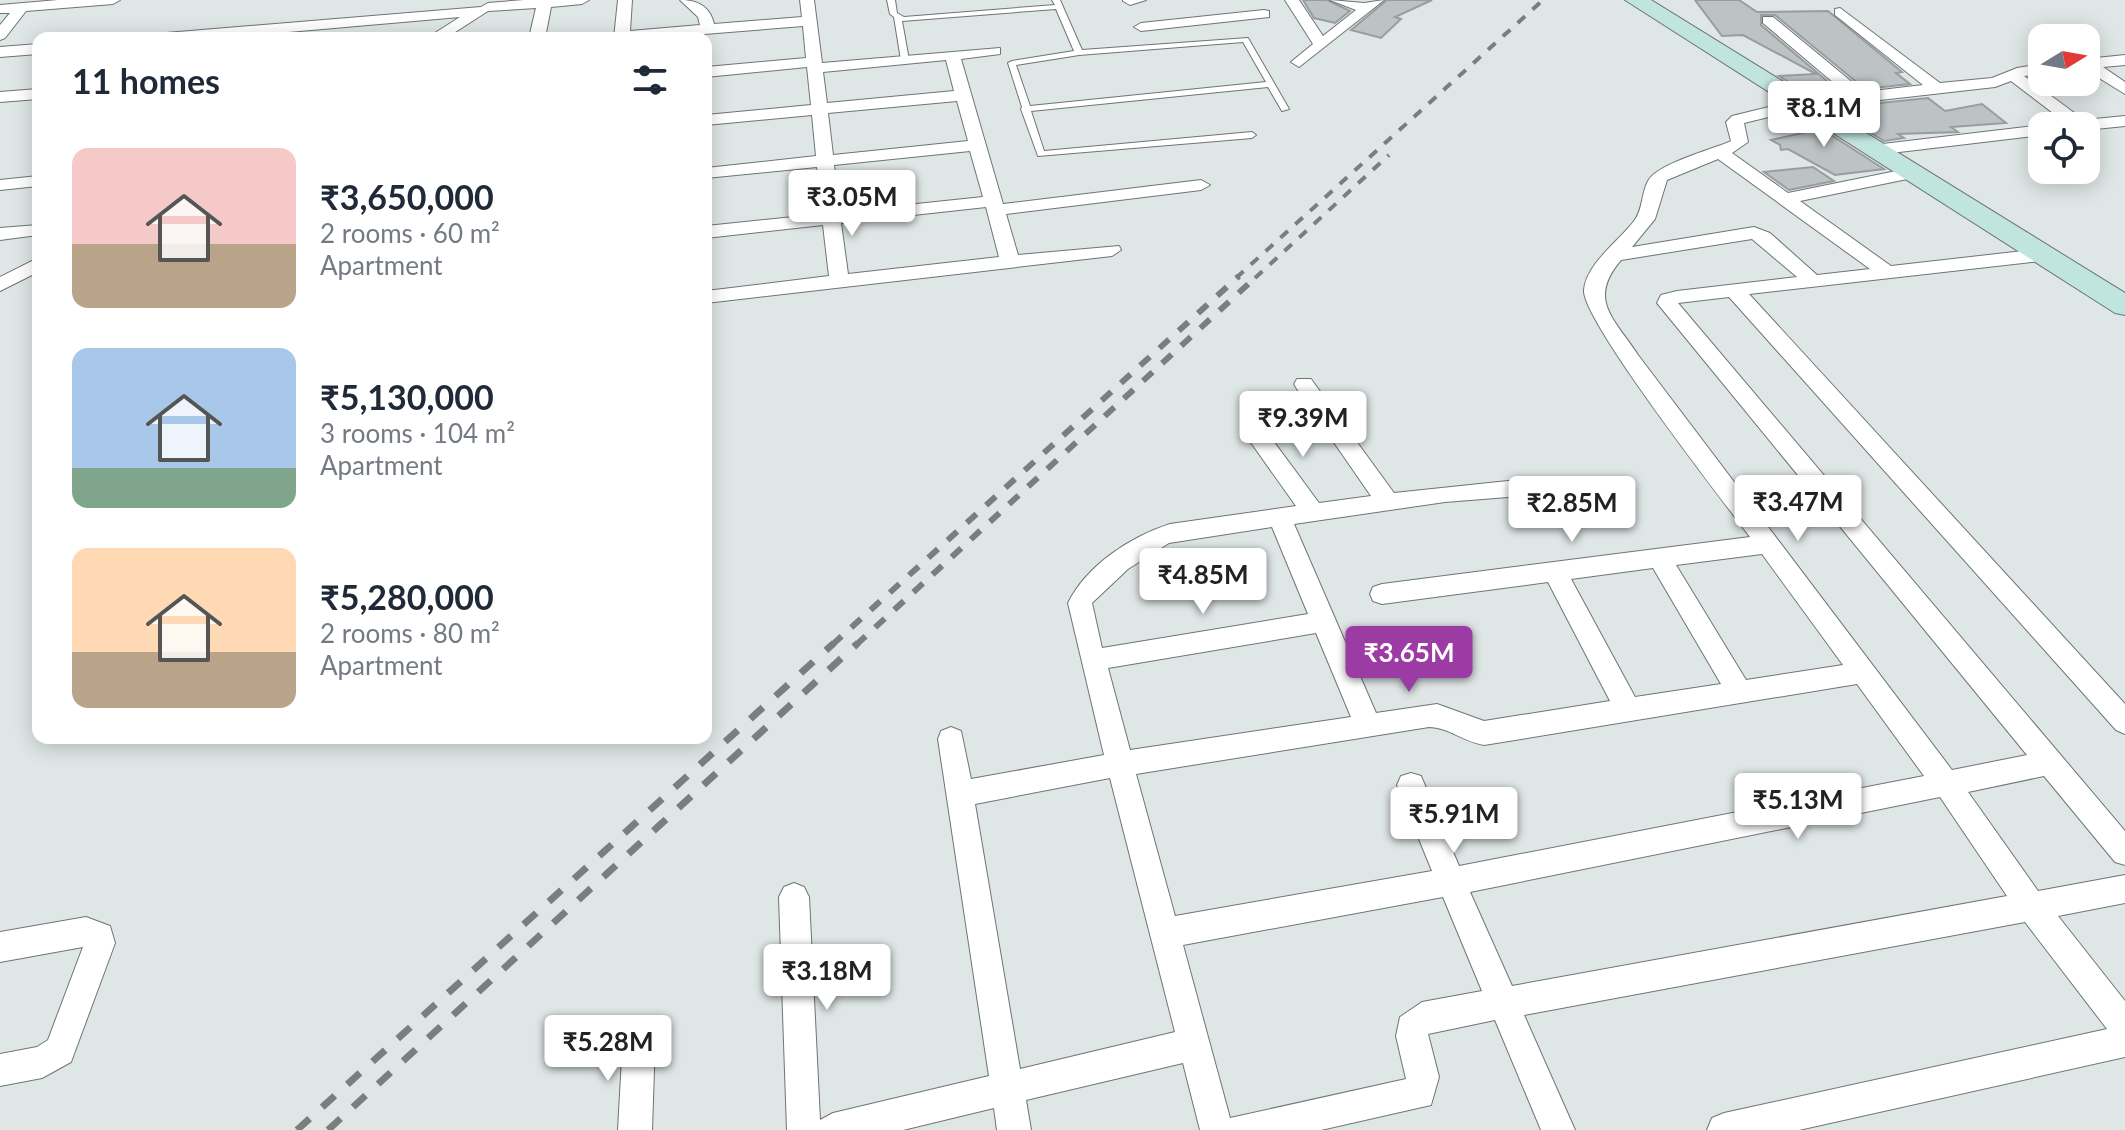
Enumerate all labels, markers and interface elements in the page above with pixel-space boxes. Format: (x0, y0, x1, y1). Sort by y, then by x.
north arrow (2028, 24, 2100, 96)
map controls (2028, 24, 2100, 184)
icon: filters (628, 58, 672, 102)
text: 11 homes (72, 60, 220, 101)
pin: ₹8.1M (1768, 81, 1880, 149)
text: ₹8.1M (1786, 91, 1862, 123)
button: locate (2028, 112, 2100, 184)
pin: ₹3.05M (787, 170, 917, 238)
text: ₹3,650,000 (320, 176, 494, 217)
icon: home (136, 180, 232, 276)
text: ₹3.05M (806, 180, 898, 212)
text: 2 rooms · 60 m² (320, 217, 500, 249)
text: Apartment (320, 249, 443, 281)
text: ₹5,130,000 (320, 376, 494, 417)
icon: home (136, 380, 232, 476)
pin: ₹9.39M (1238, 391, 1368, 459)
text: ₹9.39M (1257, 401, 1349, 433)
text: 3 rooms · 104 m² (320, 417, 515, 449)
text: Apartment (320, 449, 443, 481)
pin: ₹3.47M (1733, 475, 1863, 543)
pin: ₹2.85M (1507, 476, 1637, 544)
text: ₹3.47M (1752, 485, 1844, 517)
text: ₹2.85M (1526, 486, 1618, 518)
pin: ₹4.85M (1138, 548, 1268, 616)
text: ₹4.85M (1157, 558, 1249, 590)
text: ₹5,280,000 (320, 576, 494, 617)
icon: home (136, 580, 232, 676)
text: 2 rooms · 80 m² (320, 617, 500, 649)
pin: ₹3.65M (1344, 626, 1474, 694)
text: ₹3.65M (1363, 636, 1455, 668)
text: Apartment (320, 649, 443, 681)
pin: ₹5.13M (1733, 773, 1863, 841)
text: ₹5.13M (1752, 783, 1844, 815)
pin: ₹5.91M (1389, 787, 1519, 855)
text: ₹5.91M (1408, 797, 1500, 829)
pin: ₹3.18M (762, 944, 892, 1012)
text: ₹3.18M (781, 954, 873, 986)
pin: ₹5.28M (543, 1015, 673, 1083)
text: ₹5.28M (562, 1025, 654, 1057)

